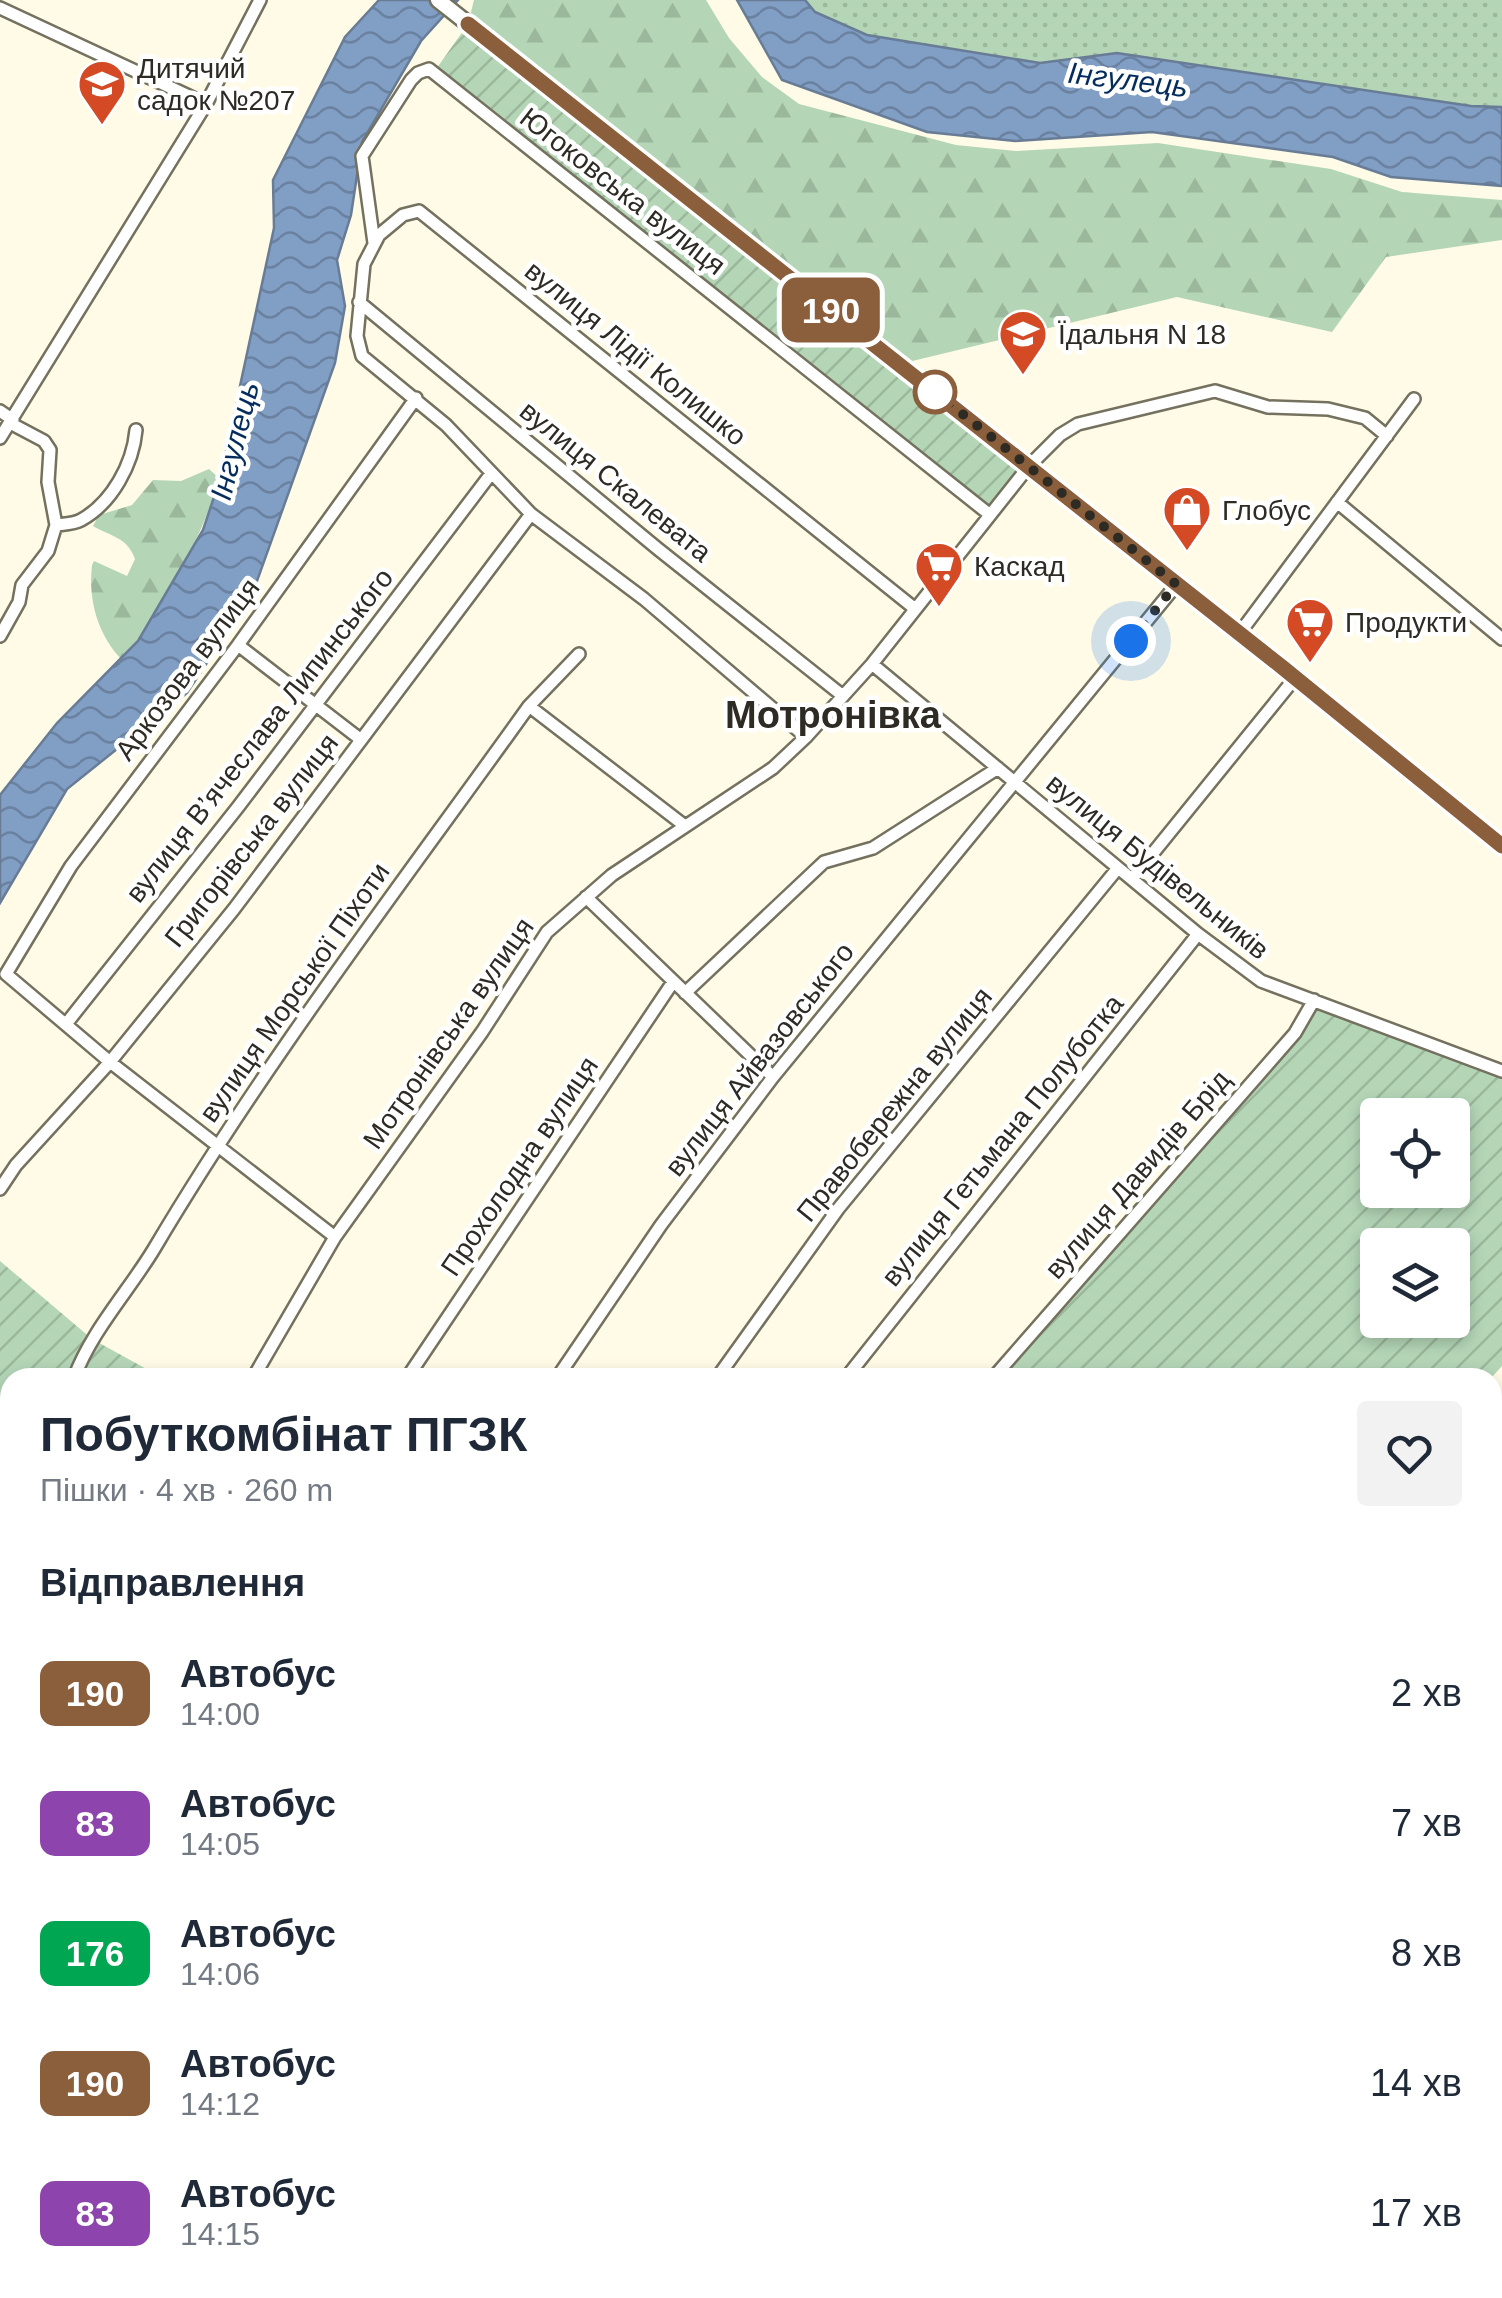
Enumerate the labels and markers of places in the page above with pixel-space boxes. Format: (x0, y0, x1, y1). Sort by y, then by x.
place label: Дитячий садок №207 (137, 53, 295, 116)
school or university icon: Дитячий садок №207 (76, 58, 128, 126)
school or university icon: Їдальня N 18 (997, 308, 1049, 376)
place label: Їдальня N 18 (1058, 319, 1226, 350)
unlabelled marker (914, 371, 956, 413)
shop icon: Глобус (1161, 484, 1213, 552)
place label: Глобус (1222, 495, 1311, 526)
supermarket icon: Каскад (913, 540, 965, 608)
place label: Каскад (974, 551, 1065, 582)
supermarket icon: Продукти (1284, 596, 1336, 664)
place label: Продукти (1345, 607, 1467, 638)

